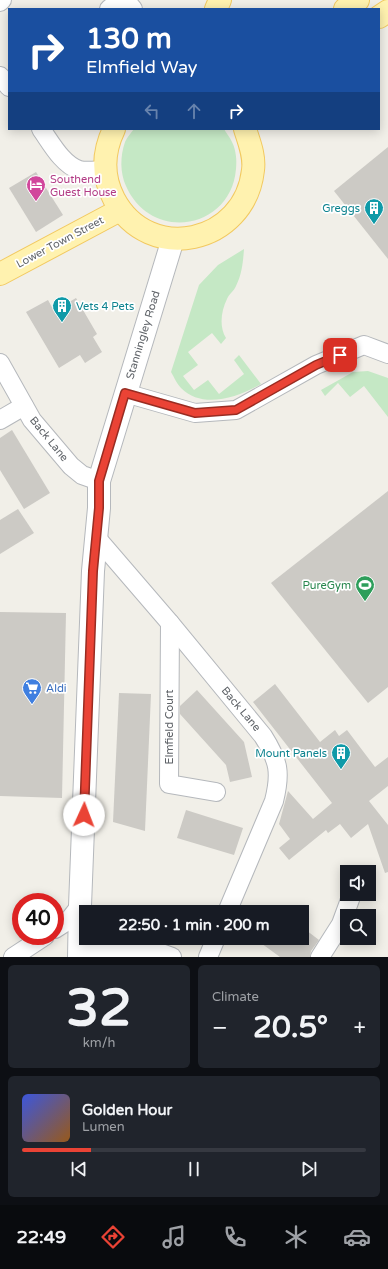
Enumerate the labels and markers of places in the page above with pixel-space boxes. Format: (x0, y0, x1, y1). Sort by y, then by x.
place label: Southend Guest House (50, 173, 117, 199)
hotel icon: Southend Guest House (25, 174, 47, 202)
building icon: Greggs (363, 197, 385, 225)
place label: Greggs (322, 202, 360, 215)
building icon: Vets 4 Pets (51, 295, 73, 323)
place label: Vets 4 Pets (76, 300, 134, 313)
pin (323, 338, 357, 372)
sports icon: PureGym (354, 574, 376, 602)
place label: PureGym (302, 579, 351, 592)
supermarket icon: Aldi (21, 677, 43, 705)
place label: Aldi (46, 682, 67, 695)
building icon: Mount Panels (330, 742, 352, 770)
place label: Mount Panels (255, 747, 327, 760)

